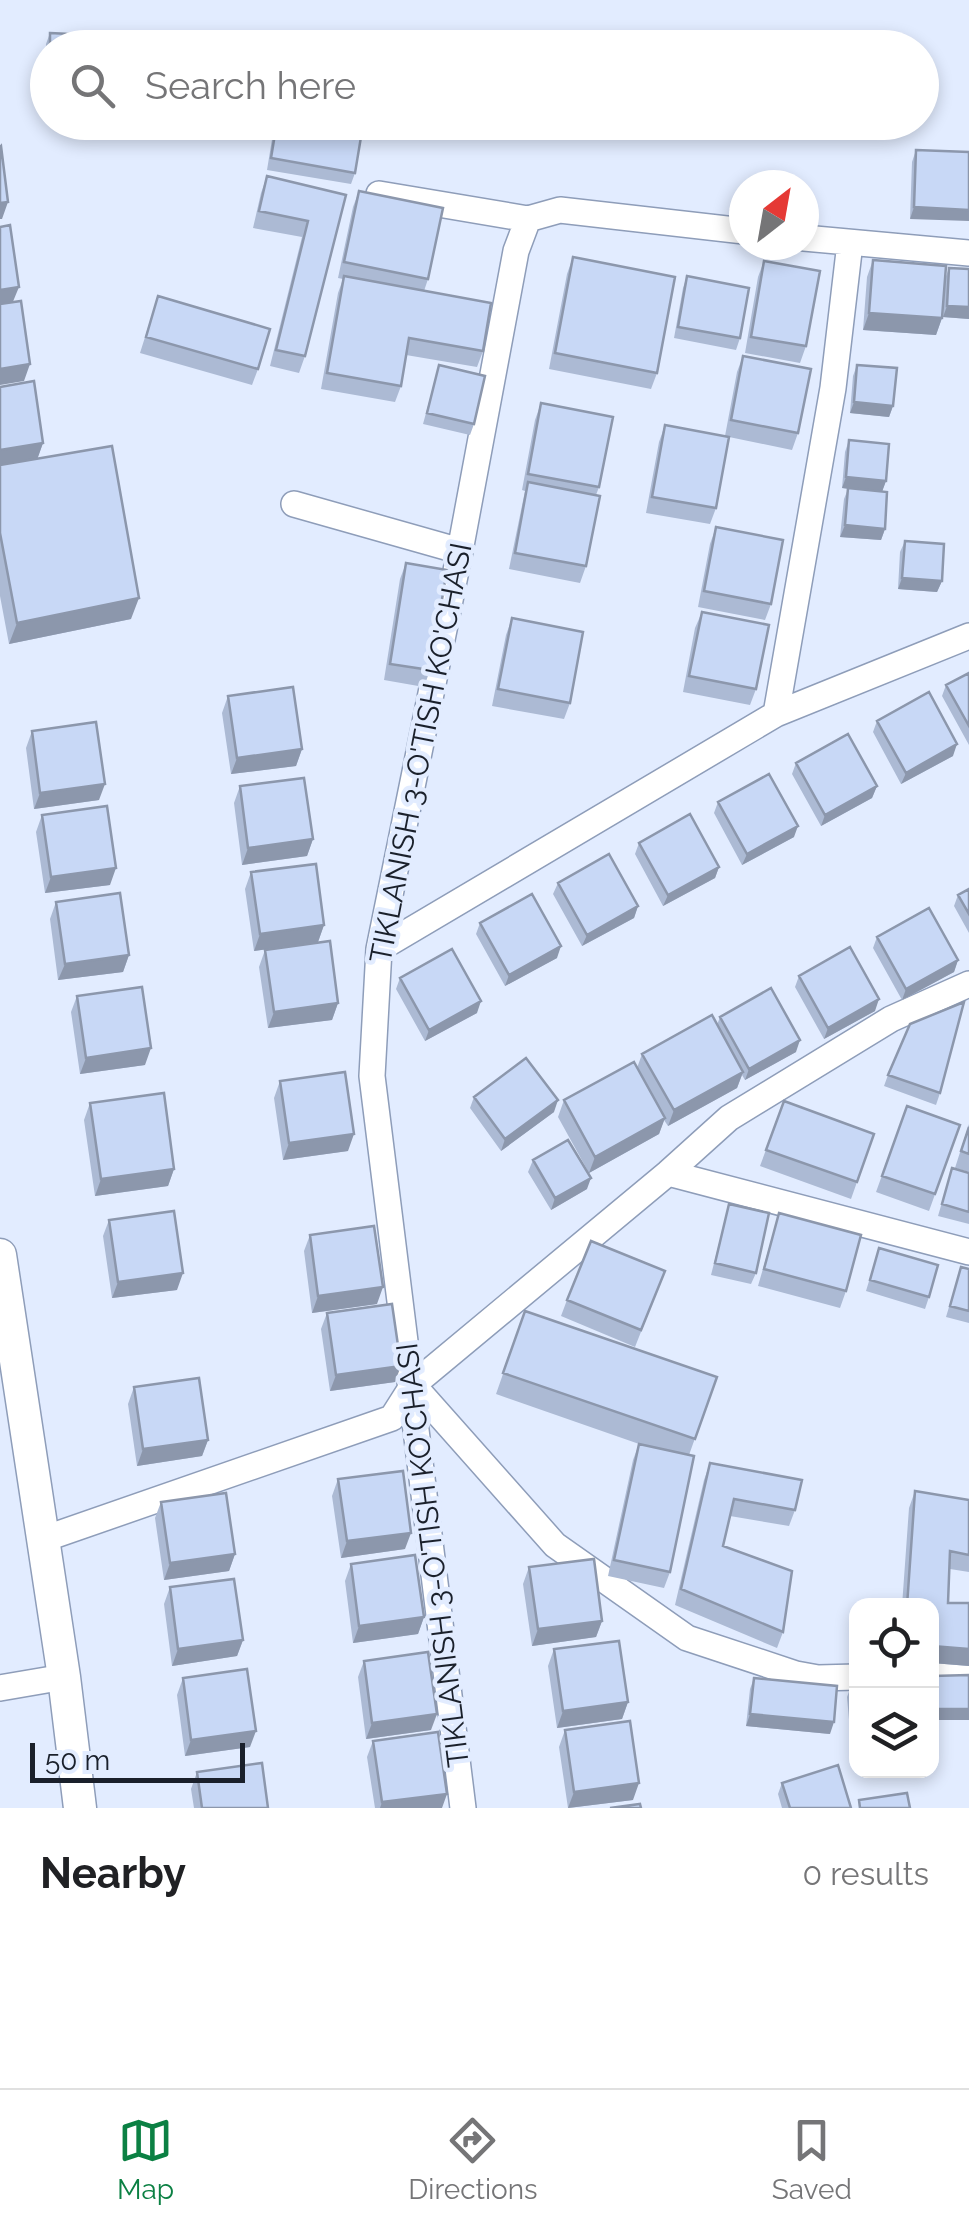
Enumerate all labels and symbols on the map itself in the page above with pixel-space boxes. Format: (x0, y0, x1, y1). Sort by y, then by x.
north arrow (729, 170, 819, 260)
street label: TIKLANISH 3-O'TISH KO'CHASI (363, 540, 478, 966)
street label: TIKLANISH 3-O'TISH KO'CHASI (389, 1341, 476, 1769)
scale bar (30, 1738, 245, 1782)

